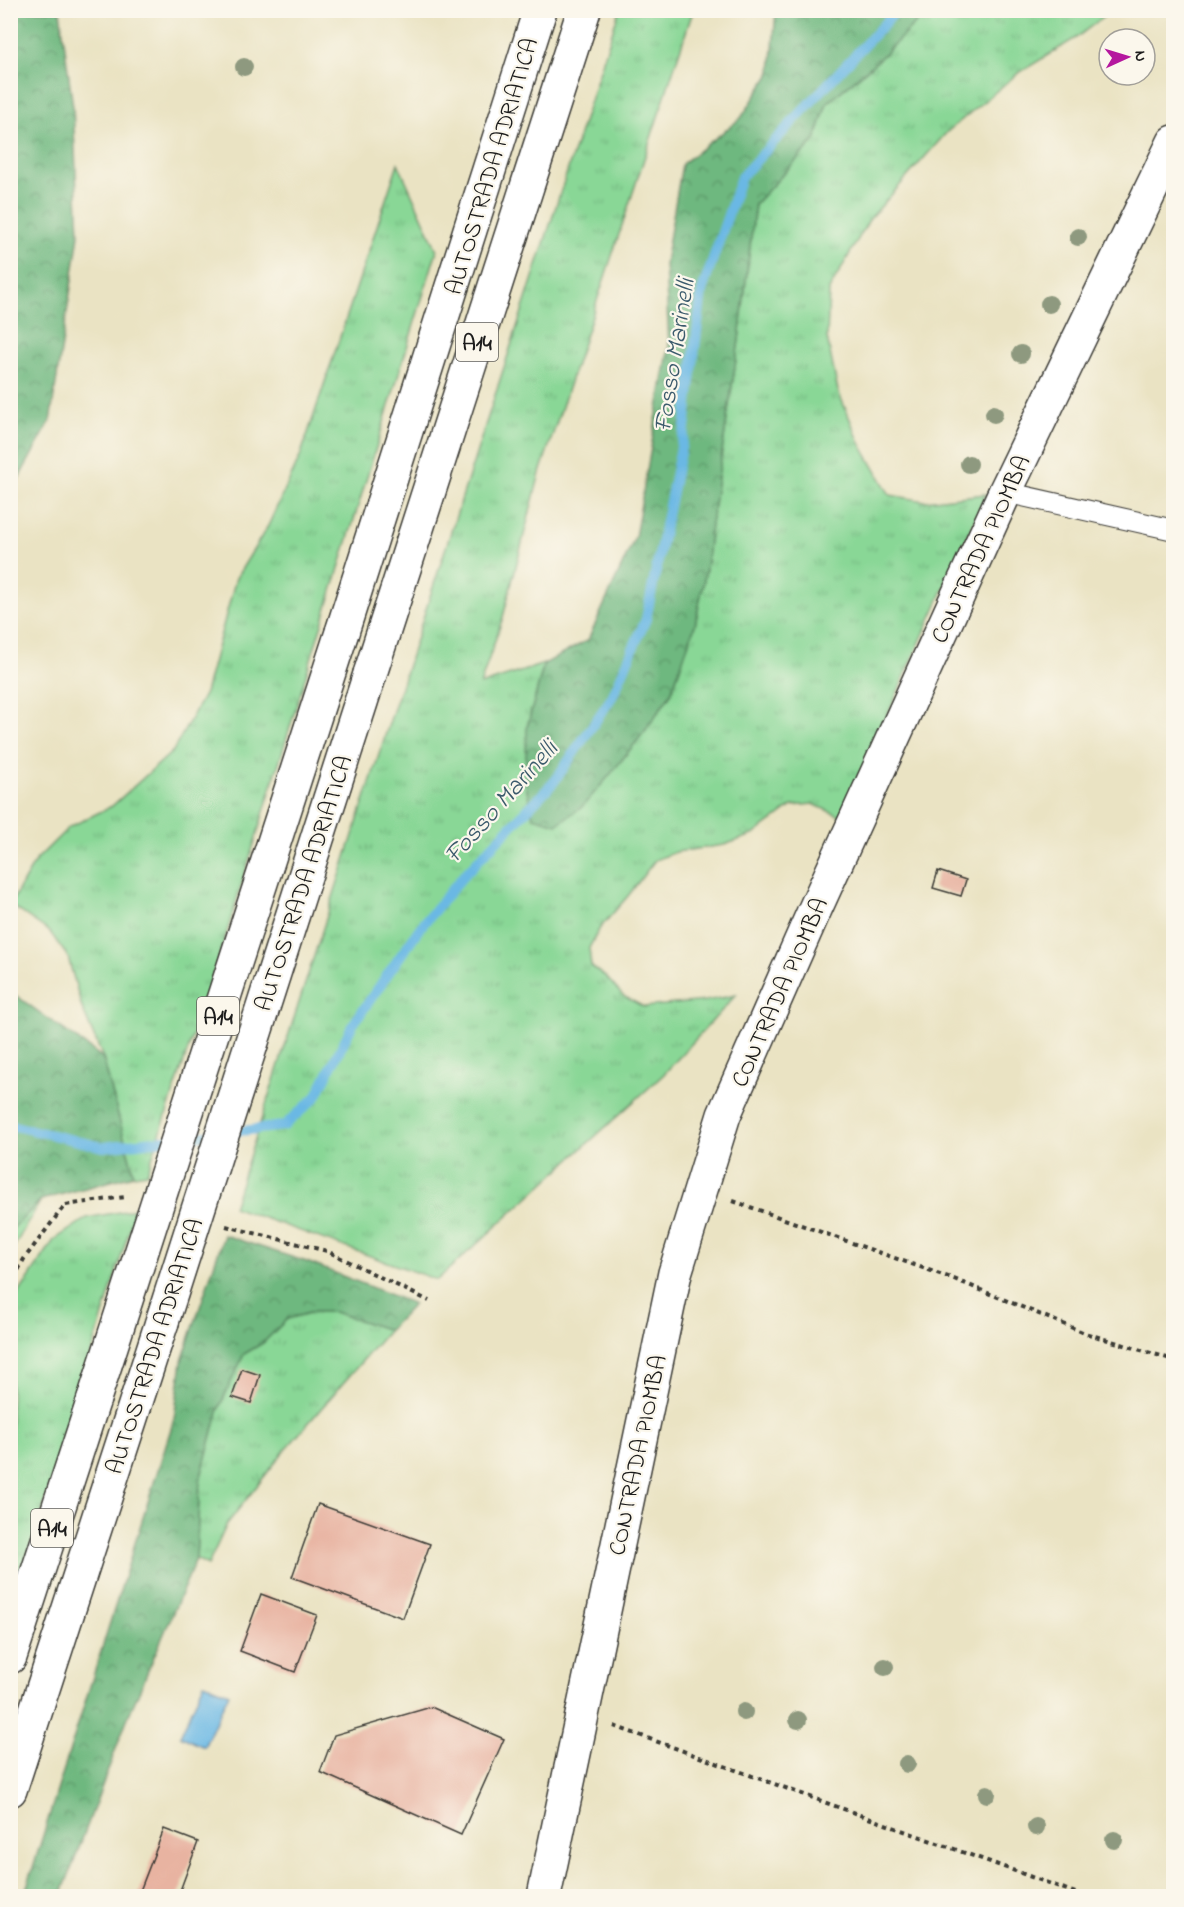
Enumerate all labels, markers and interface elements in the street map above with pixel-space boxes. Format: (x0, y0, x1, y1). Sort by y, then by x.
north arrow (1097, 27, 1157, 87)
street label: AUTOSTRADA ADRIATICA (438, 34, 549, 300)
text: N (1128, 50, 1152, 63)
water label: Fosso Marinelli (645, 274, 707, 435)
road number: A14 (456, 323, 498, 361)
street label: CONTRADA PIOMBA (923, 450, 1041, 650)
water label: Fosso Marinelli (436, 731, 570, 873)
street label: AUTOSTRADA ADRIATICA (247, 751, 363, 1016)
street label: CONTRADA PIOMBA (724, 893, 839, 1093)
road number: A14 (197, 997, 239, 1035)
street label: AUTOSTRADA ADRIATICA (98, 1214, 214, 1479)
street label: CONTRADA PIOMBA (601, 1352, 678, 1559)
road number: A14 (31, 1509, 73, 1547)

